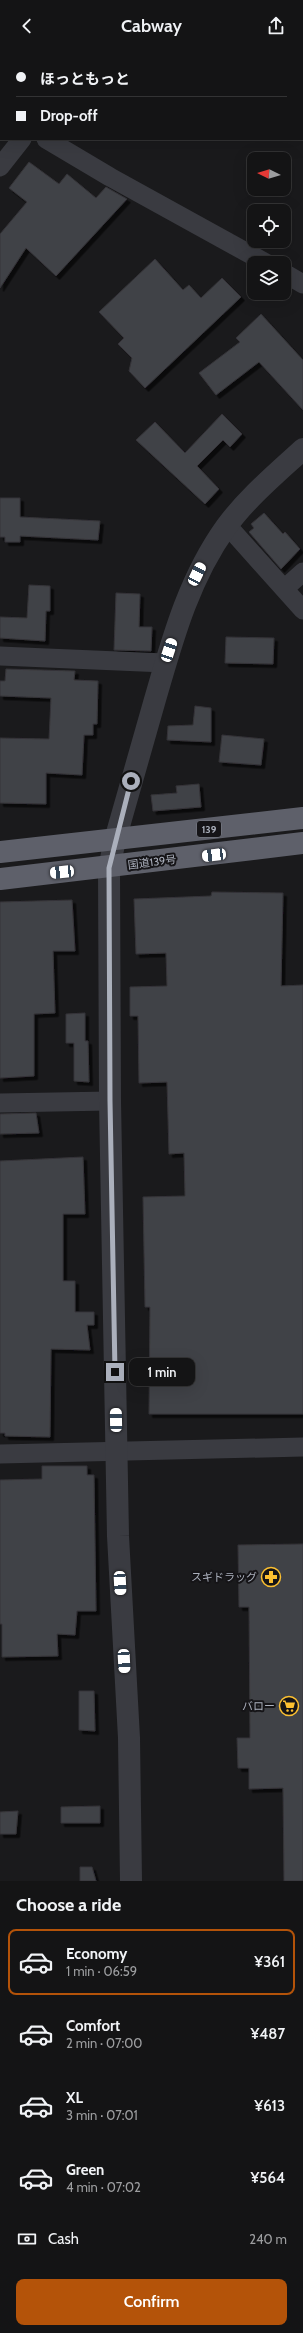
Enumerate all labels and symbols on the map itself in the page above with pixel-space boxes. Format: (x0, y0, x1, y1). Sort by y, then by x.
north arrow (247, 152, 291, 196)
car (186, 561, 208, 587)
car (160, 637, 178, 663)
route start (122, 772, 140, 790)
road number: 139 (197, 821, 221, 837)
car (201, 848, 227, 862)
street label: 国道139号 (127, 852, 177, 872)
car (49, 865, 75, 879)
callout: 1 min (129, 1358, 195, 1386)
route end (106, 1363, 124, 1381)
car (110, 1408, 122, 1432)
pharmacy icon: スギドラッグ (260, 1566, 282, 1588)
place label: スギドラッグ (191, 1570, 257, 1584)
car (113, 1571, 127, 1595)
car (117, 1649, 131, 1673)
supermarket icon: バロー (278, 1695, 300, 1717)
place label: バロー (242, 1699, 275, 1713)

